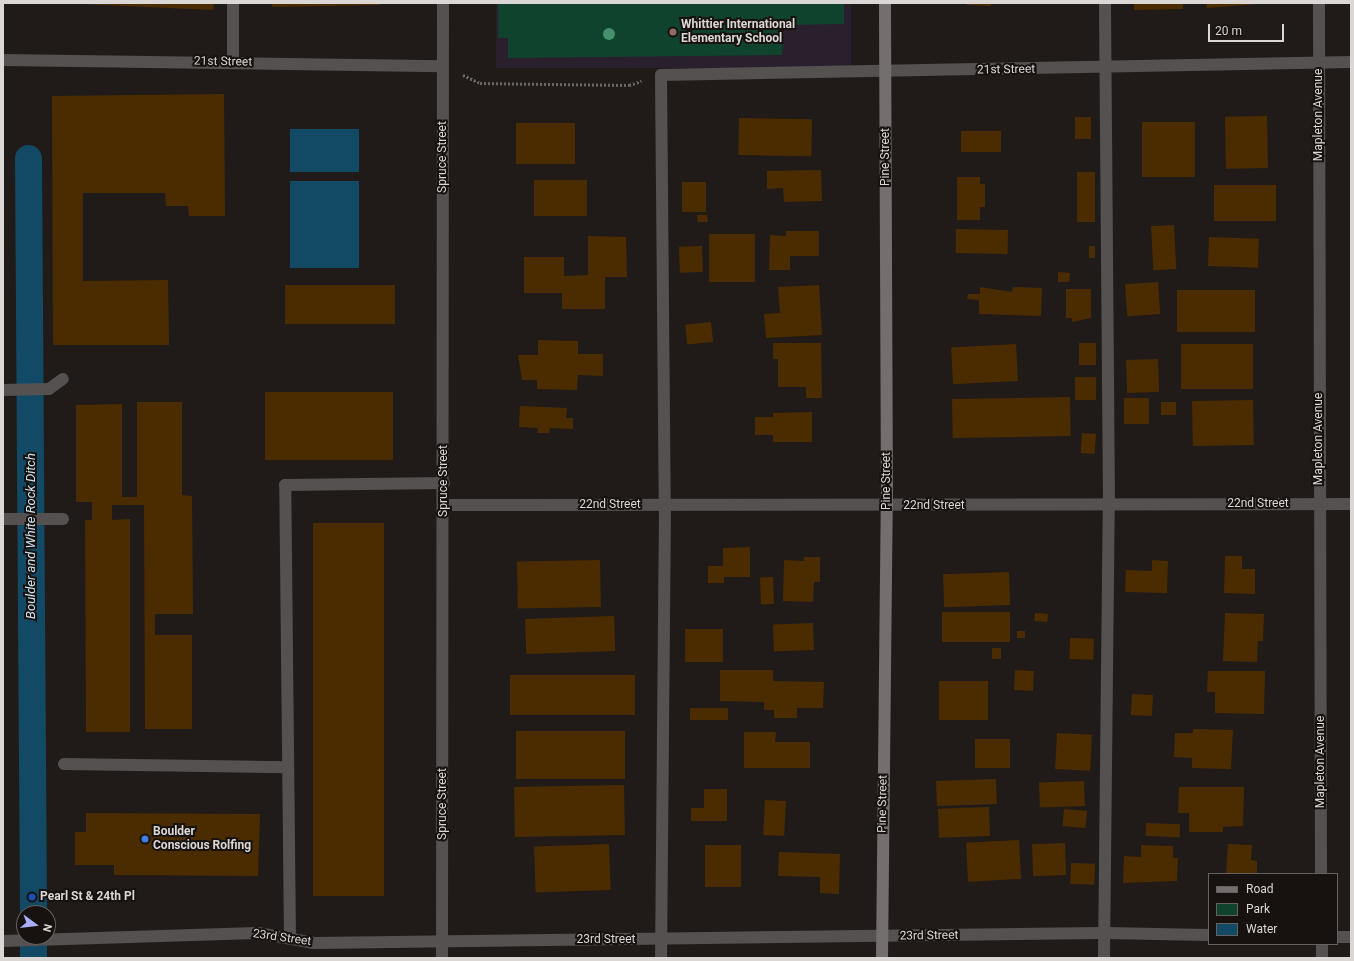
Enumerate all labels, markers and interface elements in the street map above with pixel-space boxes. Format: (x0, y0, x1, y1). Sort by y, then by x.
scale bar (1210, 16, 1286, 42)
place label: Whittier International Elementary School (681, 18, 795, 46)
text: 20 m (1215, 24, 1242, 38)
marker: Whittier International Elementary School (668, 27, 678, 37)
street label: 21st Street (194, 54, 252, 70)
street label: 21st Street (977, 62, 1035, 78)
street label: Mapleton Avenue (1312, 69, 1326, 161)
street label: Spruce Street (436, 121, 450, 193)
street label: Pine Street (879, 128, 893, 186)
street label: Mapleton Avenue (1312, 393, 1326, 485)
street label: Spruce Street (437, 445, 451, 517)
street label: Pine Street (880, 452, 894, 510)
water label: Boulder and White Rock Ditch (23, 453, 39, 619)
street label: 22nd Street (1227, 497, 1289, 511)
street label: 22nd Street (579, 498, 641, 512)
street label: 22nd Street (903, 499, 965, 513)
street label: Mapleton Avenue (1314, 716, 1328, 808)
street label: Spruce Street (436, 768, 450, 840)
street label: Pine Street (875, 775, 891, 833)
place label: Boulder Conscious Rolfing (153, 825, 251, 853)
marker: Boulder Conscious Rolfing (140, 834, 150, 844)
legend (1208, 873, 1338, 945)
text: Road (1246, 882, 1274, 896)
place label: Pearl St & 24th Pl (40, 890, 135, 904)
marker: Pearl St & 24th Pl (27, 892, 37, 902)
text: Park (1246, 902, 1270, 916)
north arrow (16, 905, 56, 945)
text: Water (1246, 922, 1277, 936)
text: N (40, 923, 54, 933)
street label: 23rd Street (252, 927, 312, 949)
street label: 23rd Street (899, 928, 959, 944)
street label: 23rd Street (577, 933, 635, 947)

